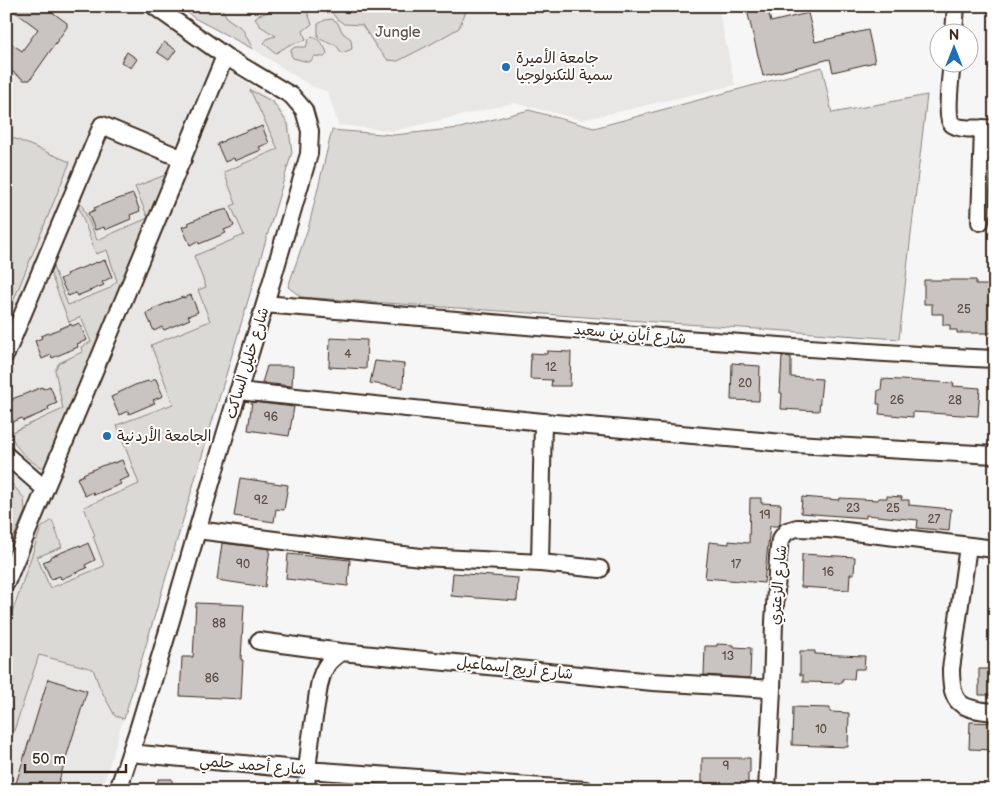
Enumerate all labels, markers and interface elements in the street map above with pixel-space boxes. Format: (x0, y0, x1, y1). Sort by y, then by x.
north arrow (928, 22, 978, 72)
park label: Jungle (375, 23, 421, 42)
text: N (949, 27, 959, 44)
place label: جامعة الأميرة سمية للتكنولوجيا (516, 48, 613, 85)
marker: جامعة الأميرة سمية للتكنولوجيا (500, 61, 512, 73)
house number: 25 (957, 302, 971, 317)
street label: شارع خليل الساكت (221, 305, 274, 421)
street label: شارع أبان بن سعيد (573, 320, 687, 349)
house number: 4 (344, 347, 352, 362)
house number: 12 (545, 360, 557, 375)
house number: 20 (738, 376, 752, 391)
house number: 26 (890, 393, 904, 408)
house number: 28 (948, 393, 962, 408)
house number: 96 (264, 410, 278, 425)
place label: الجامعة الأردنية (117, 426, 211, 446)
marker: الجامعة الأردنية (101, 430, 113, 442)
house number: 92 (254, 493, 268, 508)
house number: 23 (846, 501, 860, 516)
house number: 25 (886, 501, 900, 516)
house number: 19 (759, 508, 771, 523)
house number: 27 (928, 512, 941, 527)
street label: شارع الزعتري (766, 544, 792, 626)
house number: 90 (236, 557, 250, 572)
house number: 17 (731, 557, 741, 572)
house number: 16 (822, 565, 834, 580)
house number: 88 (212, 616, 226, 631)
house number: 13 (722, 649, 734, 664)
street label: شارع أريج إسماعيل (456, 653, 574, 684)
house number: 86 (205, 671, 219, 686)
house number: 10 (815, 722, 827, 737)
scale bar (25, 741, 126, 773)
text: 50 m (32, 750, 66, 769)
street label: شارع أحمد حلمي (199, 751, 307, 783)
house number: 9 (723, 759, 730, 774)

